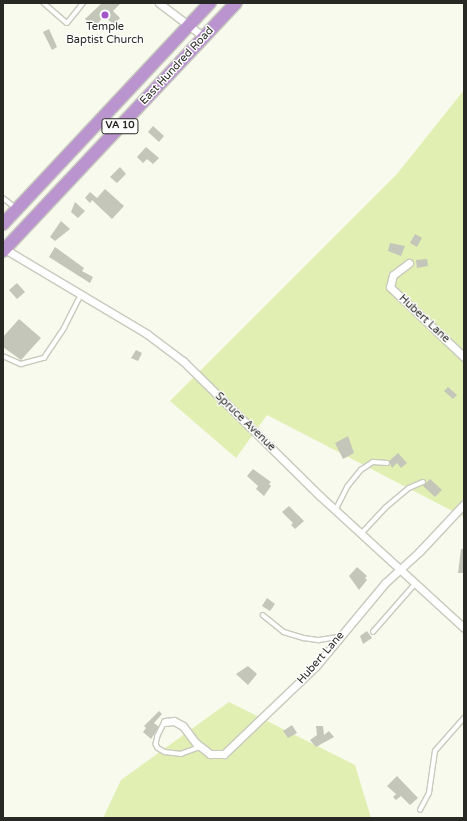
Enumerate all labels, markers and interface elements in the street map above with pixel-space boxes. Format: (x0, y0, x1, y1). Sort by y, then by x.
marker: Temple Baptist Church (100, 10, 110, 20)
place label: Temple Baptist Church (66, 21, 144, 47)
street label: East Hundred Road (138, 24, 216, 108)
road number: VA 10 (101, 118, 139, 134)
street label: Hubert Lane (396, 292, 452, 346)
street label: Spruce Avenue (212, 390, 278, 454)
street label: Hubert Lane (295, 629, 347, 687)

